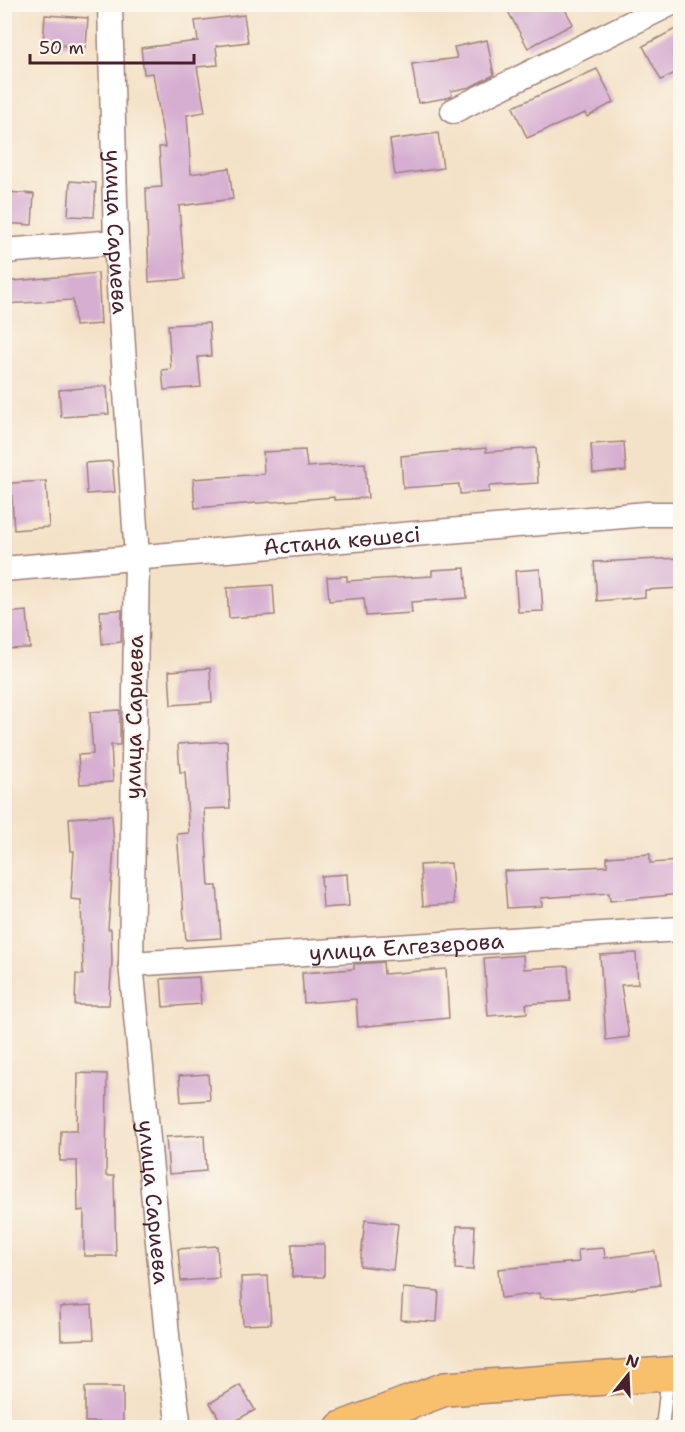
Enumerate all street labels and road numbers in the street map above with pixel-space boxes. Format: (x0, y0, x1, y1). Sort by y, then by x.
street label: улица Сариева (99, 149, 135, 315)
street label: Астана көшесі (262, 519, 422, 561)
street label: улица Сариева (118, 634, 150, 800)
street label: улица Елгезерова (308, 926, 505, 967)
street label: улица Сариева (132, 1119, 177, 1286)

